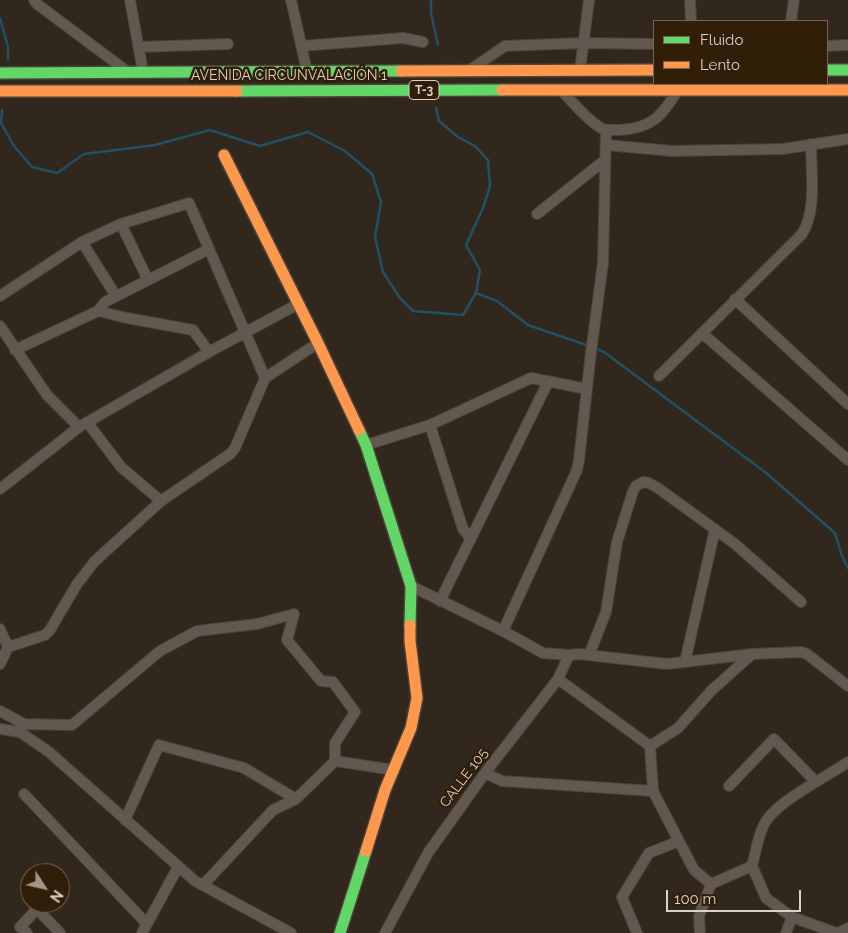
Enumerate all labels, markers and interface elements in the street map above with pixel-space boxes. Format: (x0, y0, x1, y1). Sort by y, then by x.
legend (653, 20, 828, 85)
text: Fluido (700, 31, 743, 49)
text: Lento (700, 56, 740, 74)
street label: AVENIDA CIRCUNVALACIÓN 1 (191, 68, 387, 84)
road number: T-3 (409, 80, 439, 100)
street label: CALLE 105 (436, 745, 492, 811)
north arrow (20, 863, 70, 913)
scale bar (668, 880, 803, 912)
text: N (47, 887, 66, 905)
text: 100 m (674, 890, 716, 908)

